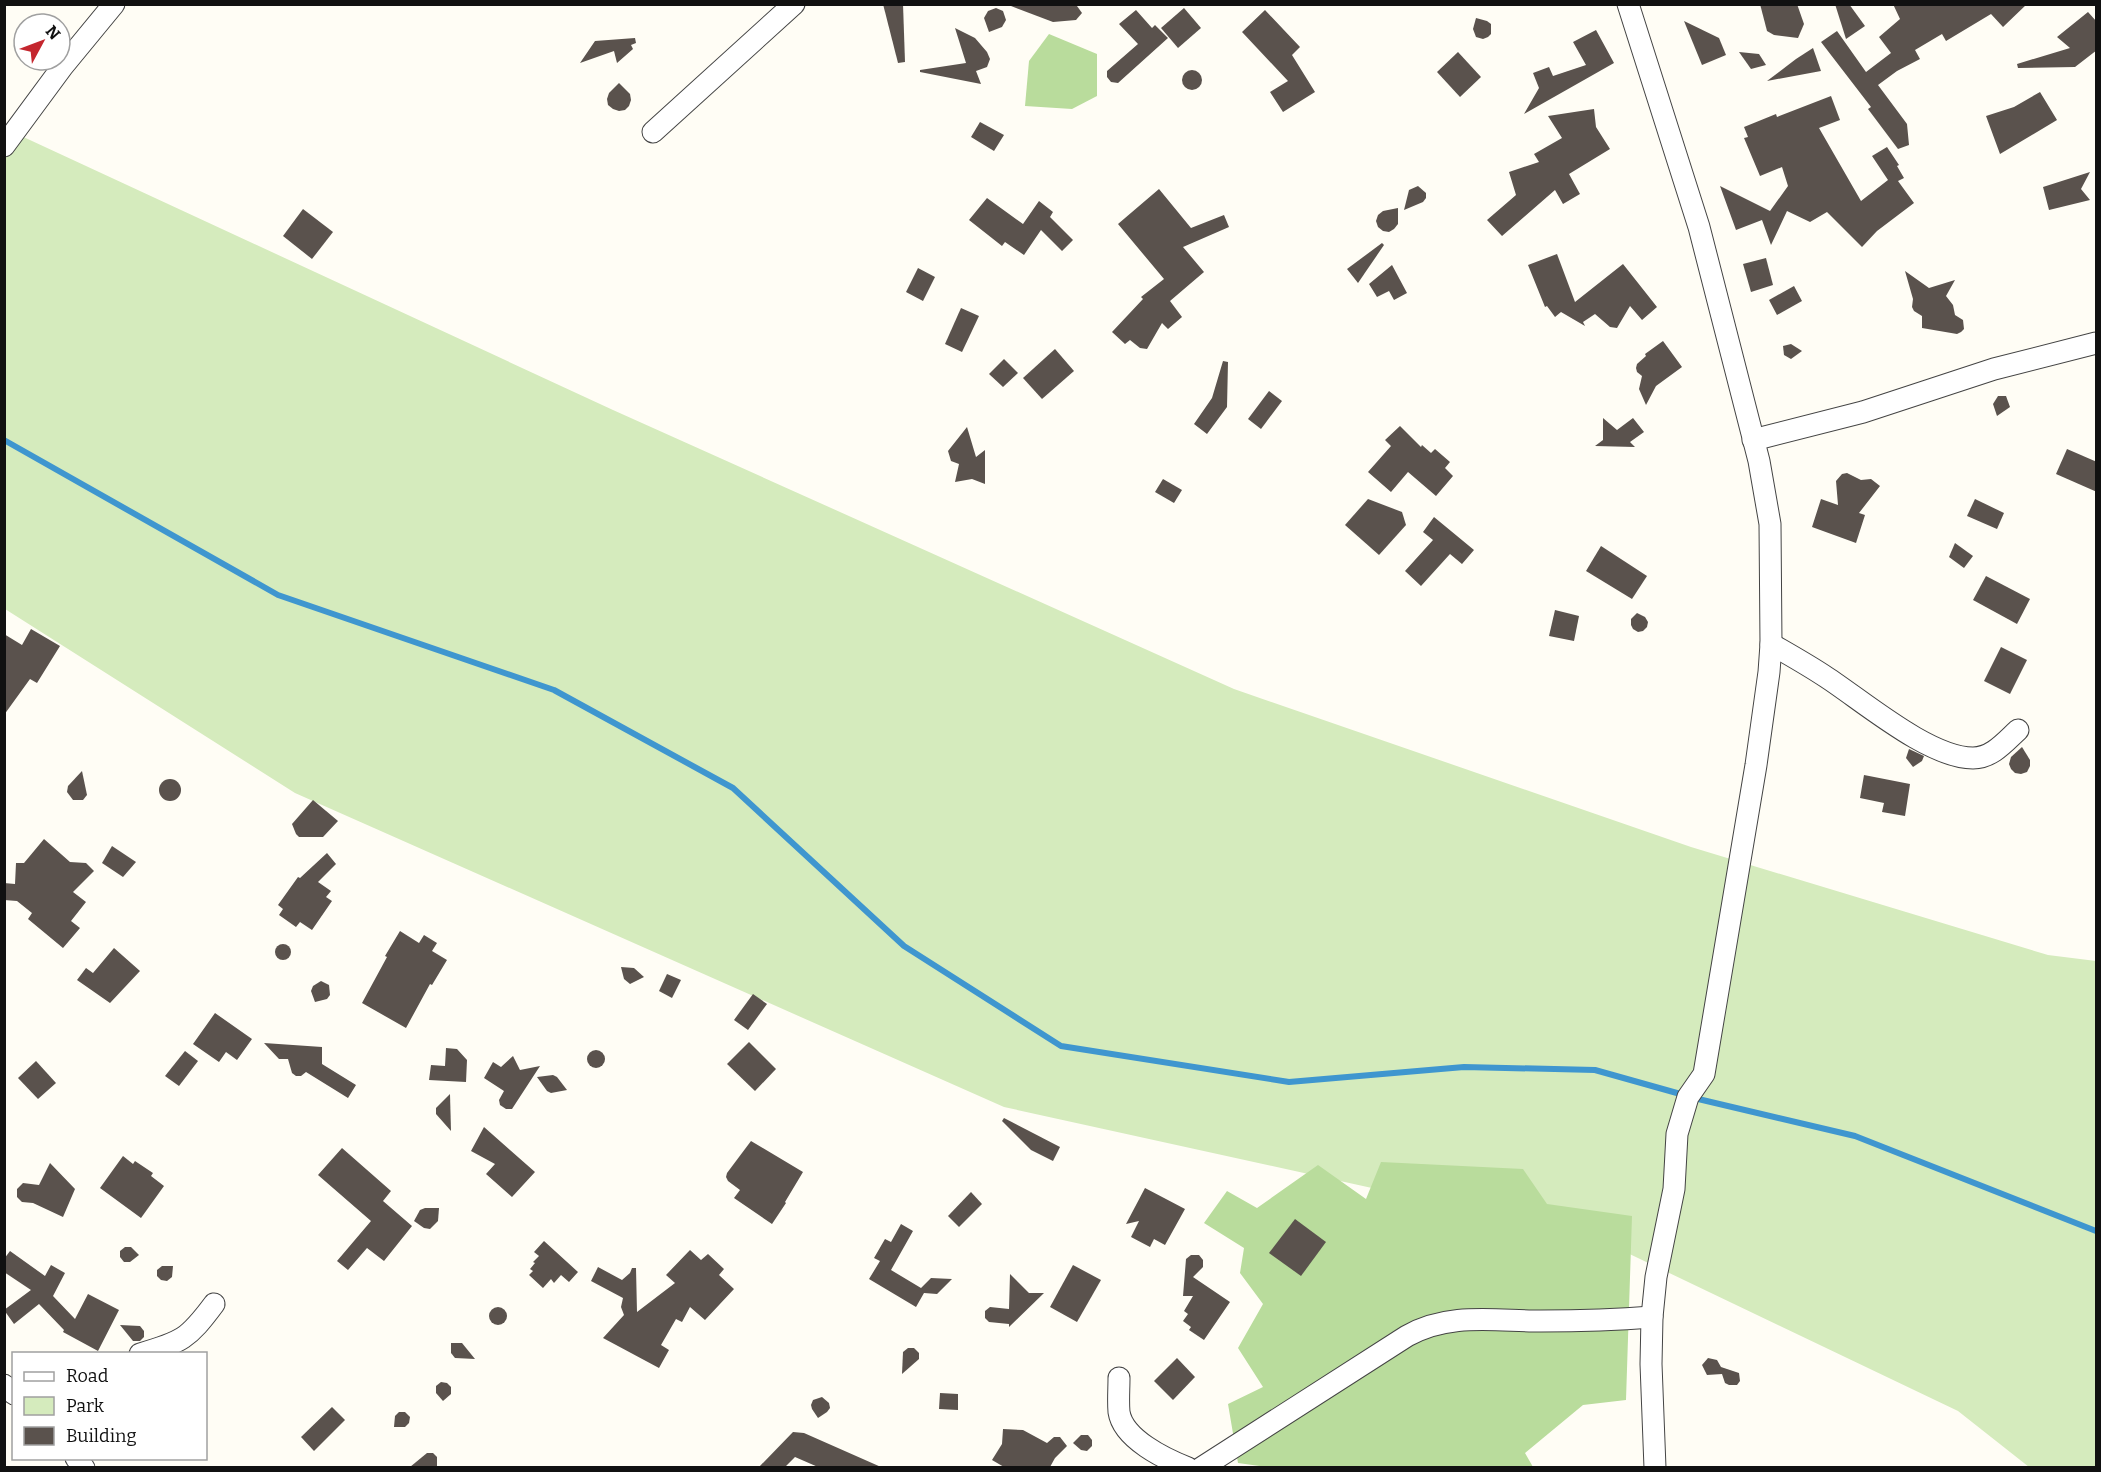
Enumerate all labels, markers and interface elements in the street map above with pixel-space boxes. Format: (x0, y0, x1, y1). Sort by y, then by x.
north arrow (12, 12, 72, 72)
text: N (42, 22, 64, 43)
legend (12, 1352, 207, 1460)
text: Road (66, 1365, 109, 1387)
text: Park (66, 1395, 105, 1417)
text: Building (66, 1425, 137, 1447)

